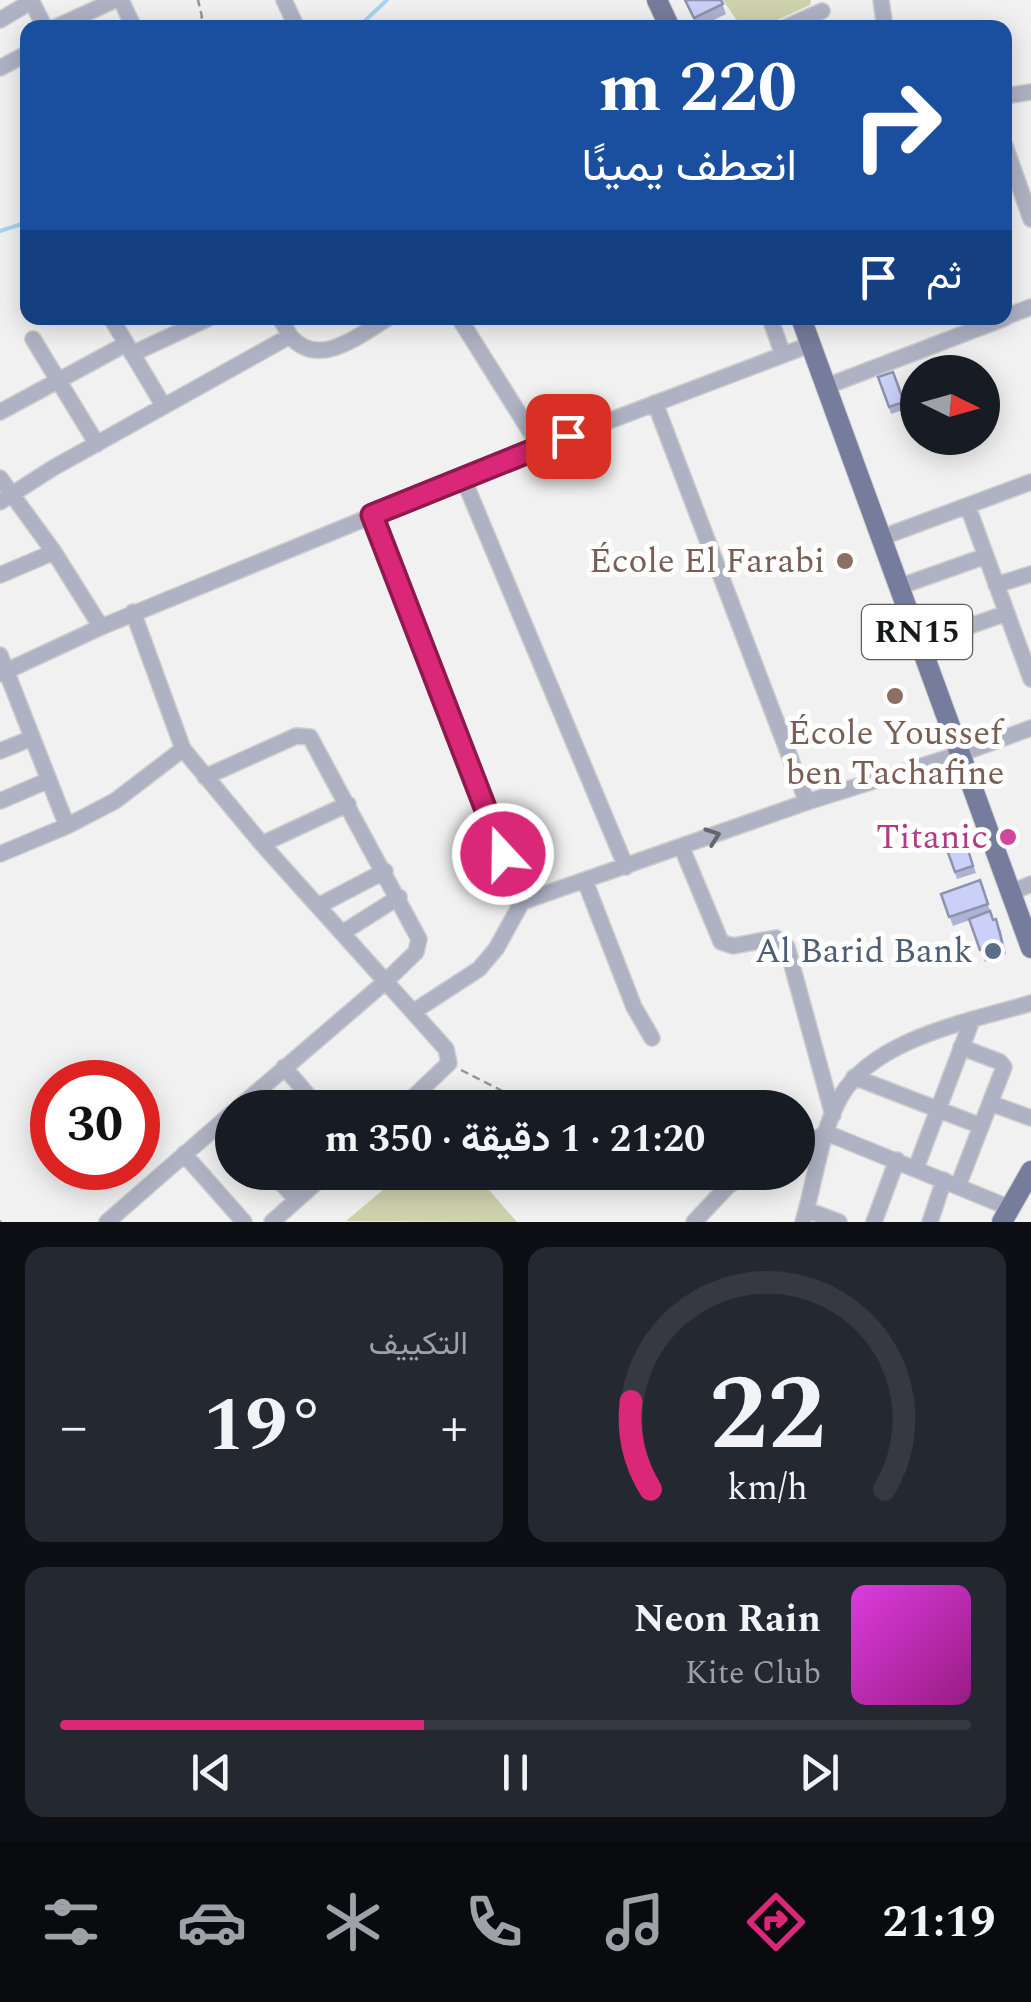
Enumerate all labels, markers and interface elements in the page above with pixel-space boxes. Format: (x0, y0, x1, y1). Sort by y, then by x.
text: 220 m (599, 36, 797, 142)
icon: right (832, 60, 962, 190)
text: انعطف يمينًا (581, 132, 797, 201)
text: ثم (926, 248, 962, 306)
icon: arrive (851, 250, 906, 305)
north arrow (900, 355, 1000, 455)
map controls (900, 355, 1000, 455)
pin (526, 394, 611, 479)
icon: arrive (541, 409, 596, 464)
place label: École El Farabi (589, 535, 825, 588)
marker: École El Farabi (834, 550, 856, 572)
road number: RN15 (862, 605, 972, 659)
marker: École Youssef ben Tachafine (884, 685, 906, 707)
place label: École Youssef ben Tachafine (785, 707, 1005, 800)
position arrow (451, 802, 555, 906)
place label: Titanic (876, 811, 988, 864)
marker: Titanic (997, 826, 1019, 848)
one-way arrow (703, 828, 721, 848)
place label: Al Barid Bank (755, 925, 973, 978)
marker: Al Barid Bank (982, 940, 1004, 962)
speed limit sign: 30 (30, 1060, 160, 1190)
text: 21:20 · 1 دقيقة · 350 m (325, 1111, 705, 1169)
text: التكييف (369, 1320, 468, 1369)
text: 22 (709, 1337, 825, 1495)
text: 19° (203, 1370, 325, 1484)
text: − (60, 1386, 88, 1469)
text: + (440, 1386, 468, 1469)
text: km/h (727, 1461, 807, 1516)
text: Neon Rain (634, 1591, 821, 1649)
text: Kite Club (685, 1649, 821, 1698)
icon: previous (184, 1745, 239, 1800)
icon: pause (488, 1745, 543, 1800)
icon: next (792, 1745, 847, 1800)
icon: filters (36, 1887, 106, 1957)
icon: car (177, 1887, 247, 1957)
icon: climate (318, 1887, 388, 1957)
icon: phone (459, 1887, 529, 1957)
icon: music (600, 1887, 670, 1957)
icon: directions (741, 1887, 811, 1957)
text: 21:19 (882, 1888, 995, 1957)

